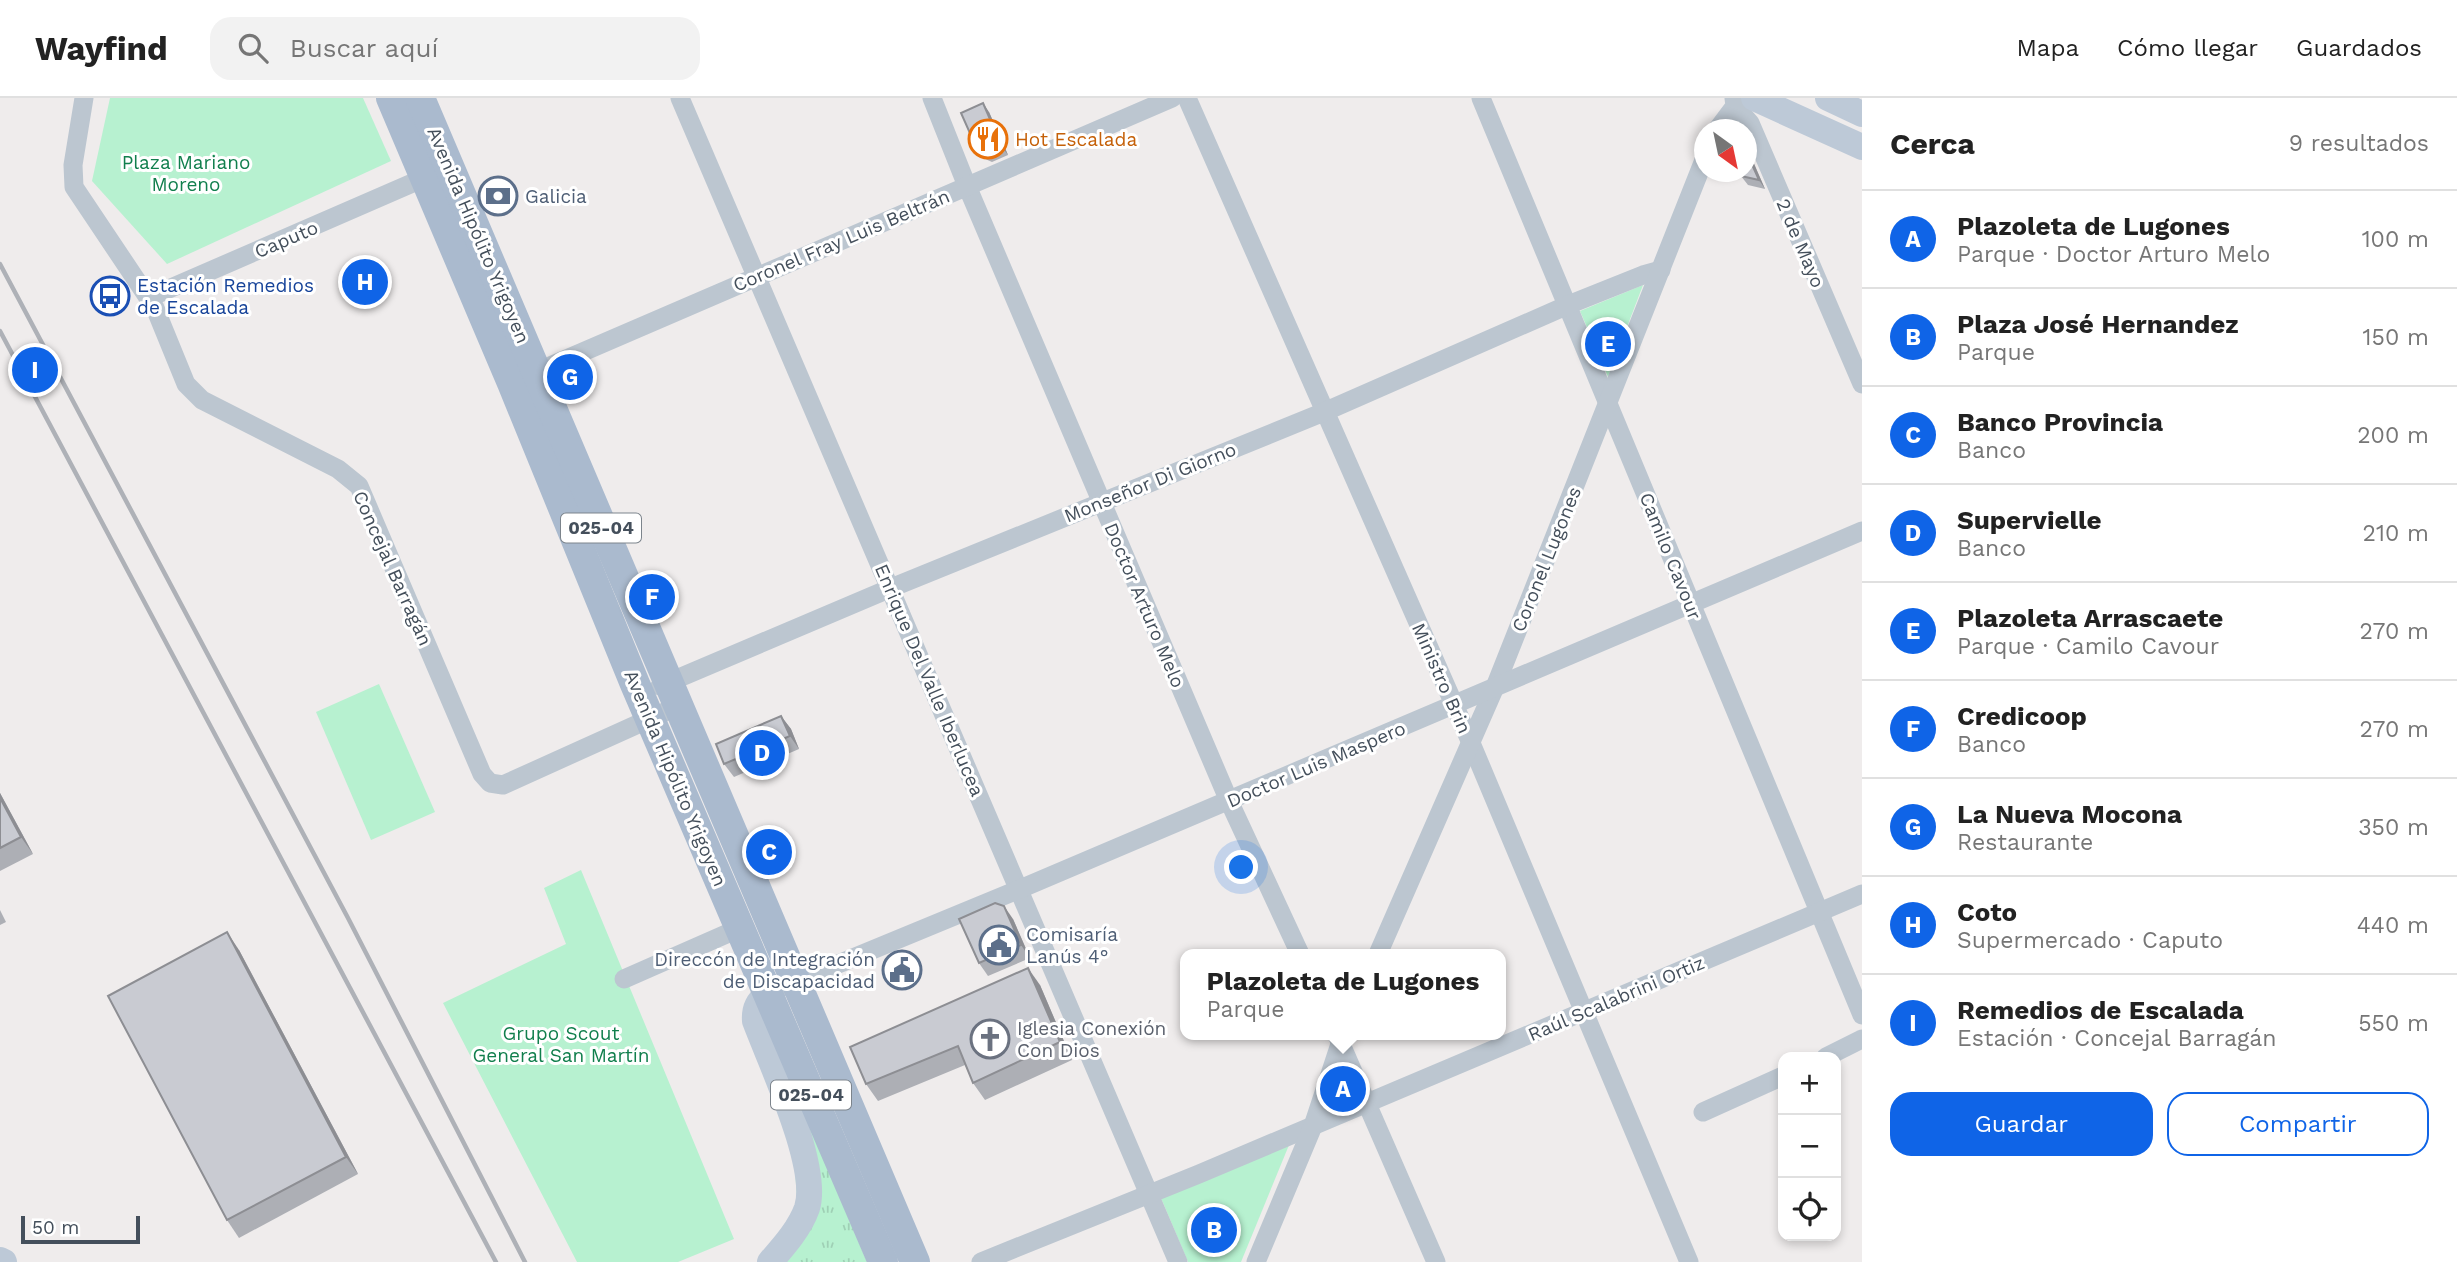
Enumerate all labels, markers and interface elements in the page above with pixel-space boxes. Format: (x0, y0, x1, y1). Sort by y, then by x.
search box (210, 17, 700, 80)
text: Wayfind (35, 29, 168, 68)
icon: search (234, 29, 272, 67)
text: Buscar aquí (290, 33, 439, 63)
text: Mapa (2017, 34, 2079, 62)
text: Cómo llegar (2117, 34, 2258, 62)
text: Guardados (2296, 34, 2422, 62)
restaurant icon: Hot Escalada (967, 118, 1009, 160)
north arrow (1694, 119, 1757, 182)
street label: Avenida Hipólito Yrigoyen (422, 124, 535, 347)
text: Cerca (1890, 126, 1975, 161)
place label: Hot Escalada (1015, 128, 1137, 151)
text: 9 resultados (2289, 130, 2429, 157)
park label: Plaza Mariano Moreno (122, 151, 250, 196)
bank icon: Galicia (477, 175, 519, 217)
street label: Coronel Fray Luis Beltrán (729, 184, 953, 297)
place label: Galicia (525, 185, 587, 208)
street label: 2 de Mayo (1772, 195, 1830, 291)
text: Plazoleta de Lugones (1957, 211, 2230, 241)
street label: Caputo (251, 216, 321, 263)
text: A (1905, 226, 1921, 253)
text: 100 m (2362, 226, 2429, 253)
text: Parque · Doctor Arturo Melo (1957, 241, 2270, 268)
pin: H (342, 256, 388, 308)
place label: Estación Remedios de Escalada (137, 274, 314, 319)
bus stop icon: Estación Remedios de Escalada (89, 275, 131, 317)
text: Plaza José Hernandez (1957, 309, 2239, 339)
pin: E (1585, 318, 1631, 370)
text: B (1905, 324, 1921, 351)
text: 150 m (2363, 324, 2429, 351)
text: Parque (1957, 339, 2035, 366)
pin: I (12, 344, 58, 396)
pin: G (547, 351, 593, 403)
text: Banco Provincia (1957, 407, 2163, 437)
text: C (1905, 422, 1921, 449)
text: 200 m (2357, 422, 2429, 449)
street label: Monseñor Di Giorno (1061, 437, 1240, 527)
text: Banco (1957, 437, 2026, 464)
street label: Coronel Lugones (1507, 483, 1586, 635)
street label: Concejal Barragán (348, 487, 437, 649)
street label: Camilo Cavour (1635, 489, 1707, 623)
text: Supervielle (1957, 505, 2102, 535)
road number: 025-04 (561, 514, 641, 542)
street label: Doctor Arturo Melo (1099, 519, 1190, 691)
text: D (1905, 520, 1921, 547)
text: 210 m (2363, 520, 2429, 547)
text: Banco (1957, 535, 2026, 562)
street label: Enrique Del Valle Iberlucea (870, 560, 989, 800)
pin: F (629, 571, 675, 623)
text: Plazoleta Arrascaete (1957, 603, 2223, 633)
text: E (1906, 618, 1920, 645)
text: 270 m (2360, 618, 2429, 645)
street label: Ministro Brin (1407, 619, 1476, 737)
text: Parque · Camilo Cavour (1957, 633, 2219, 660)
street label: Avenida Hipólito Yrigoyen (619, 667, 732, 890)
text: Credicoop (1957, 701, 2087, 731)
street label: Doctor Luis Maspero (1223, 716, 1409, 813)
text: F (1906, 716, 1920, 743)
text: 270 m (2360, 716, 2429, 743)
pin: D (739, 727, 785, 779)
text: Banco (1957, 731, 2026, 758)
text: La Nueva Mocona (1957, 799, 2182, 829)
text: G (1905, 814, 1921, 841)
text: 350 m (2358, 814, 2429, 841)
pin: C (746, 826, 792, 878)
text: Restaurante (1957, 829, 2093, 856)
your location (1224, 850, 1258, 884)
text: Coto (1957, 897, 2017, 927)
text: H (1904, 912, 1922, 939)
text: 440 m (2357, 912, 2429, 939)
place label: Comisaría Lanús 4° (1026, 923, 1118, 968)
public building icon: Comisaría Lanús 4° (978, 924, 1020, 966)
text: Supermercado · Caputo (1957, 927, 2223, 954)
place label: Direccón de Integración de Discapacidad (654, 948, 875, 993)
public building icon: Direccón de Integración de Discapacidad (881, 949, 923, 991)
popup (1180, 949, 1506, 1040)
street label: Raúl Scalabrini Ortiz (1525, 951, 1708, 1046)
text: Plazoleta de Lugones (1207, 966, 1479, 996)
text: Remedios de Escalada (1957, 995, 2244, 1025)
text: Parque (1207, 996, 1285, 1023)
text: I (1909, 1010, 1917, 1037)
text: 550 m (2358, 1010, 2429, 1037)
place label: Iglesia Conexión Con Dios (1017, 1017, 1166, 1062)
church icon: Iglesia Conexión Con Dios (969, 1018, 1011, 1060)
park label: Grupo Scout General San Martín (472, 1022, 650, 1067)
text: Estación · Concejal Barragán (1957, 1025, 2277, 1052)
map controls (1778, 1052, 1841, 1241)
button: + (1778, 1052, 1841, 1115)
pin: A (1320, 1063, 1366, 1115)
road number: 025-04 (771, 1080, 851, 1110)
button: Guardar (1890, 1092, 2153, 1156)
button: Compartir (2167, 1092, 2429, 1156)
button: − (1778, 1115, 1841, 1178)
button: locate (1778, 1178, 1841, 1241)
pin: B (1191, 1204, 1237, 1256)
scale bar (21, 1213, 140, 1245)
text: 50 m (32, 1216, 79, 1239)

